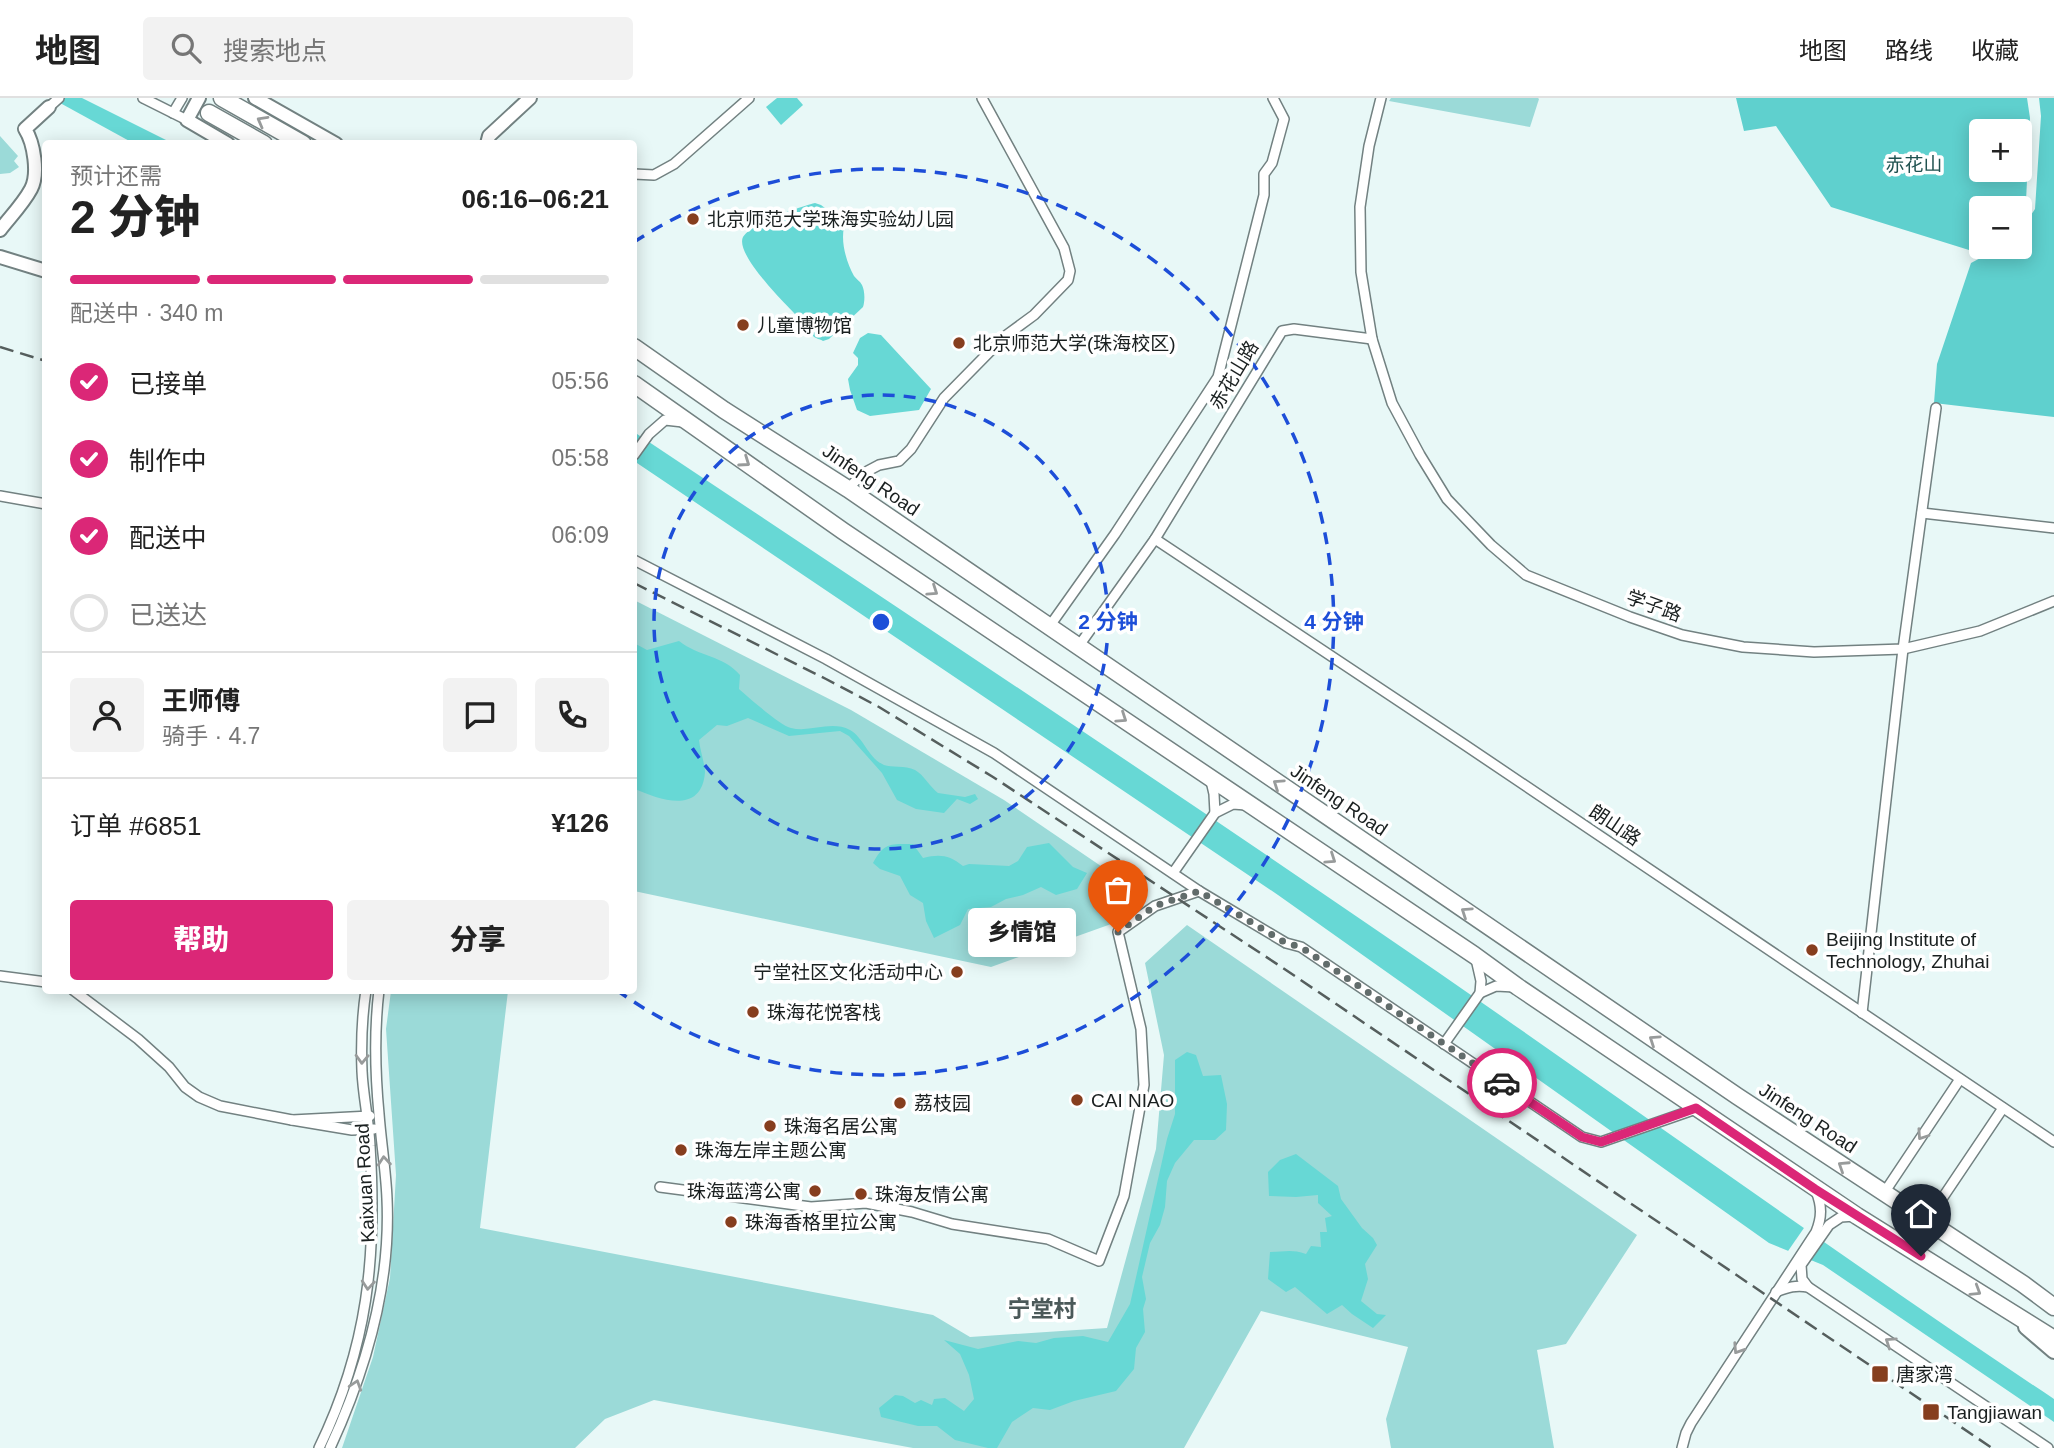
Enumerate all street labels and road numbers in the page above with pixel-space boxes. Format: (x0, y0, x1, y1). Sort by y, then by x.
street label: 赤花山路 (1205, 337, 1263, 413)
street label: Jinfeng Road (819, 440, 923, 520)
street label: 学子路 (1624, 586, 1684, 626)
street label: Jinfeng Road (1287, 760, 1391, 840)
street label: 朗山路 (1585, 800, 1645, 850)
street label: Jinfeng Road (1755, 1079, 1861, 1157)
street label: Kaixuan Road (351, 1123, 379, 1243)

